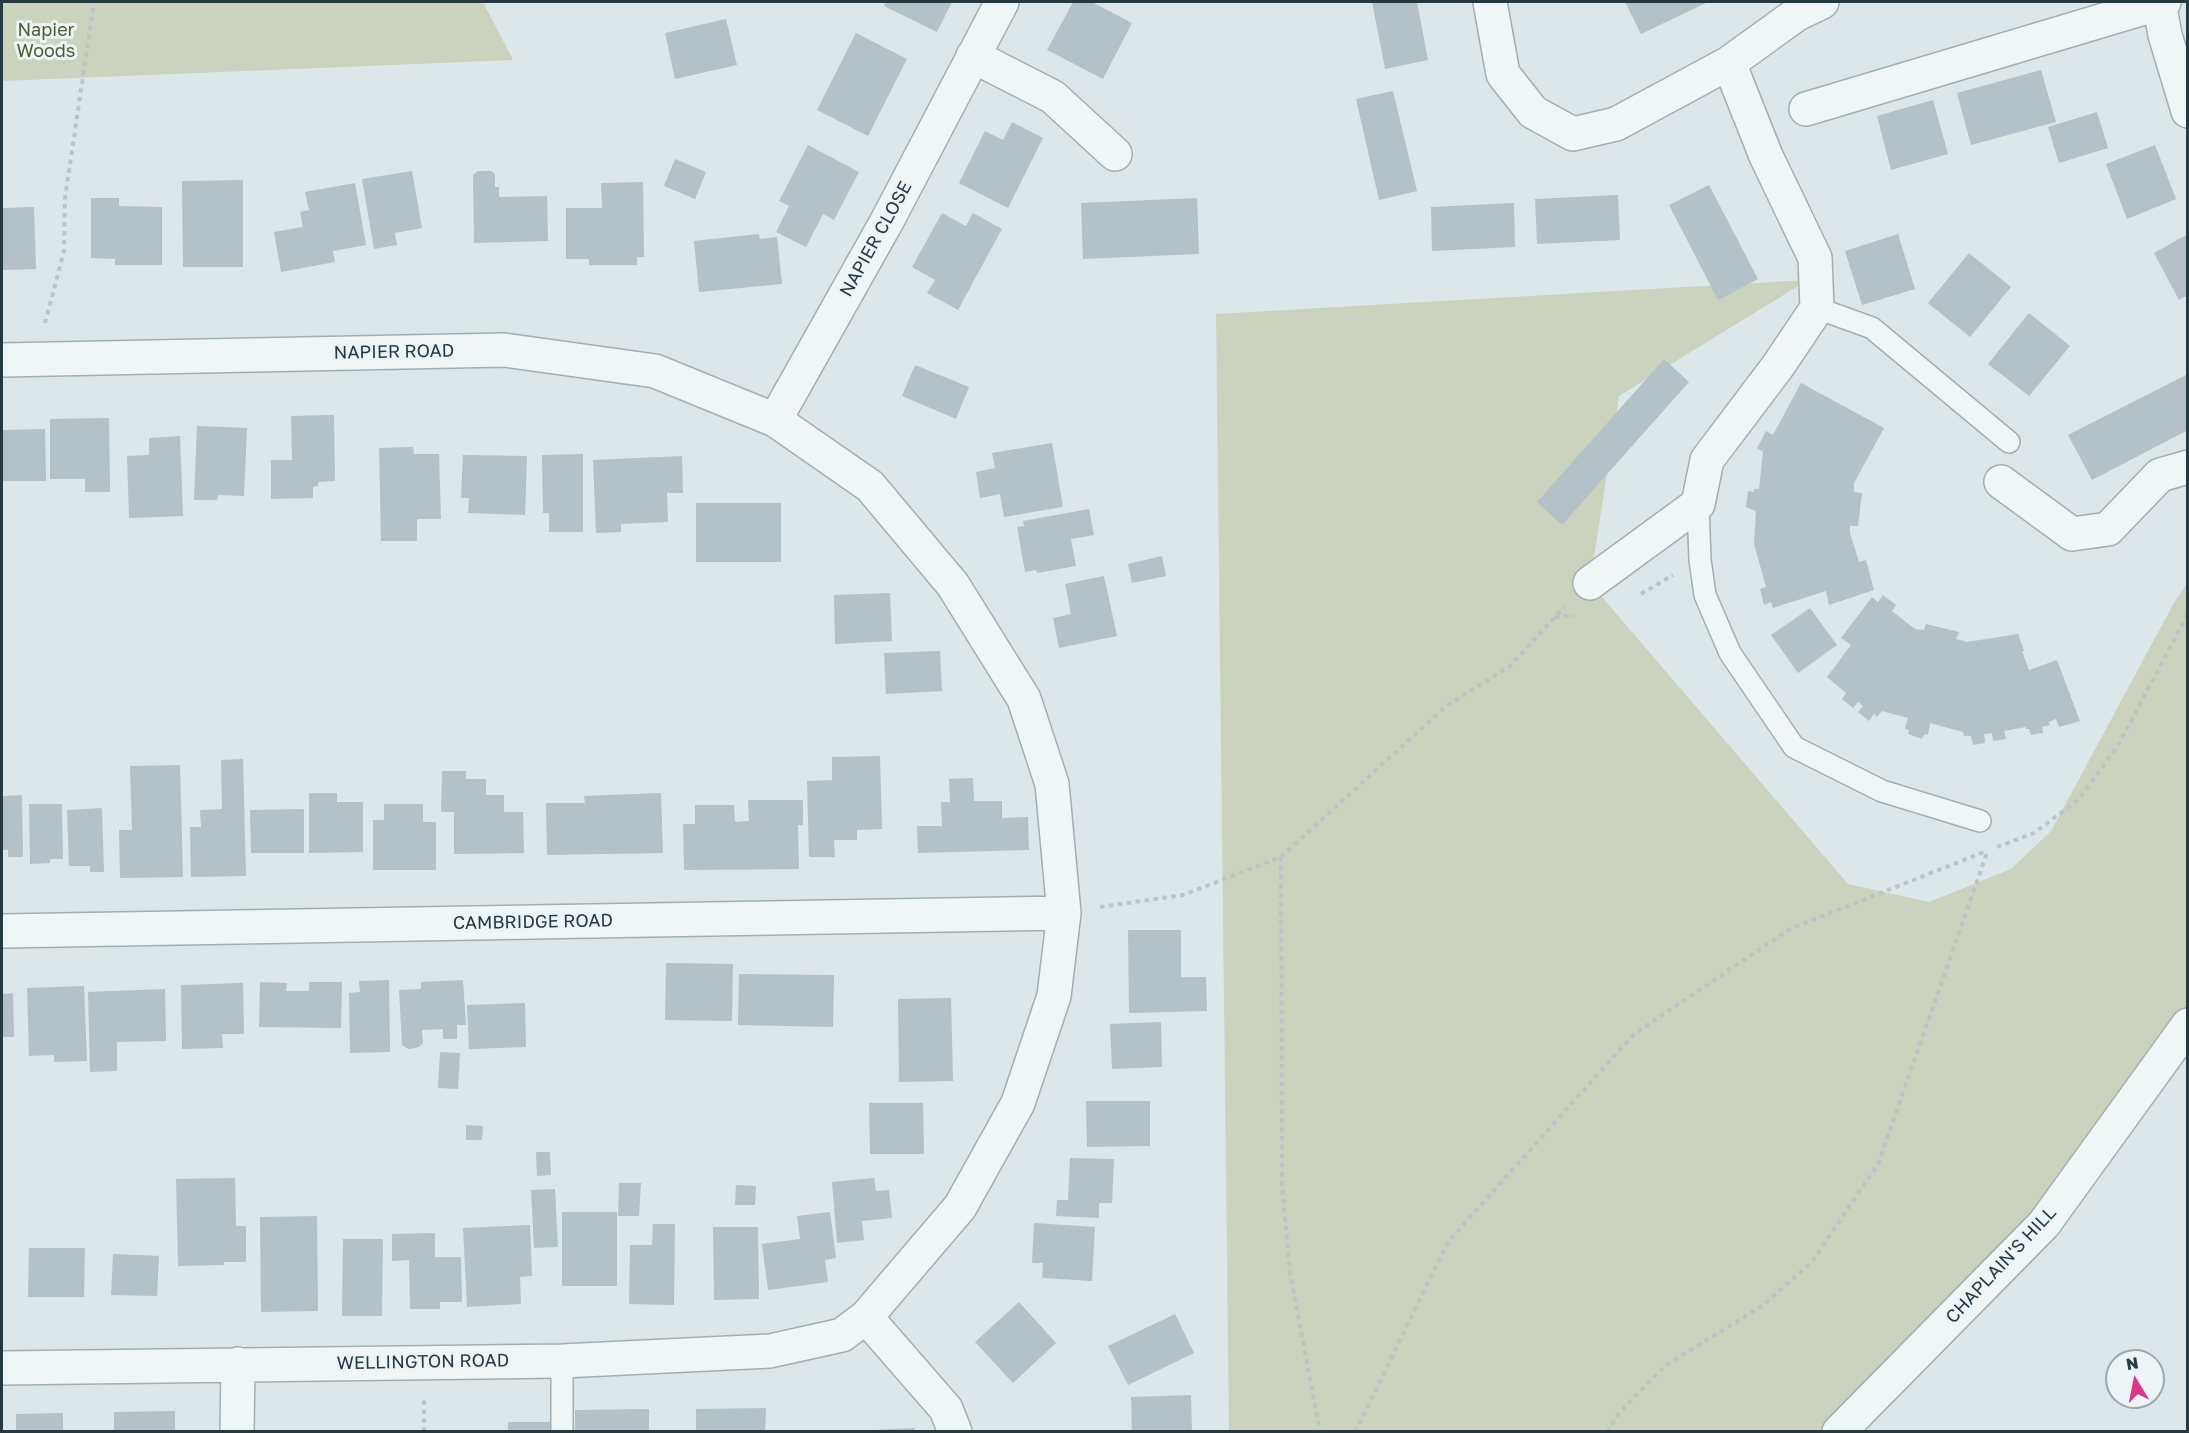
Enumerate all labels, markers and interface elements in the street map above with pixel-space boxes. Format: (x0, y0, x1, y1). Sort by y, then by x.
park label: Napier Woods (17, 19, 75, 62)
street label: NAPIER CLOSE (835, 178, 917, 300)
street label: NAPIER ROAD (333, 340, 455, 364)
street label: CAMBRIDGE ROAD (453, 910, 613, 934)
street label: CHAPLAIN'S HILL (1941, 1202, 2061, 1328)
north arrow (2105, 1349, 2165, 1409)
street label: WELLINGTON ROAD (337, 1350, 509, 1374)
text: N (2124, 1352, 2140, 1374)

